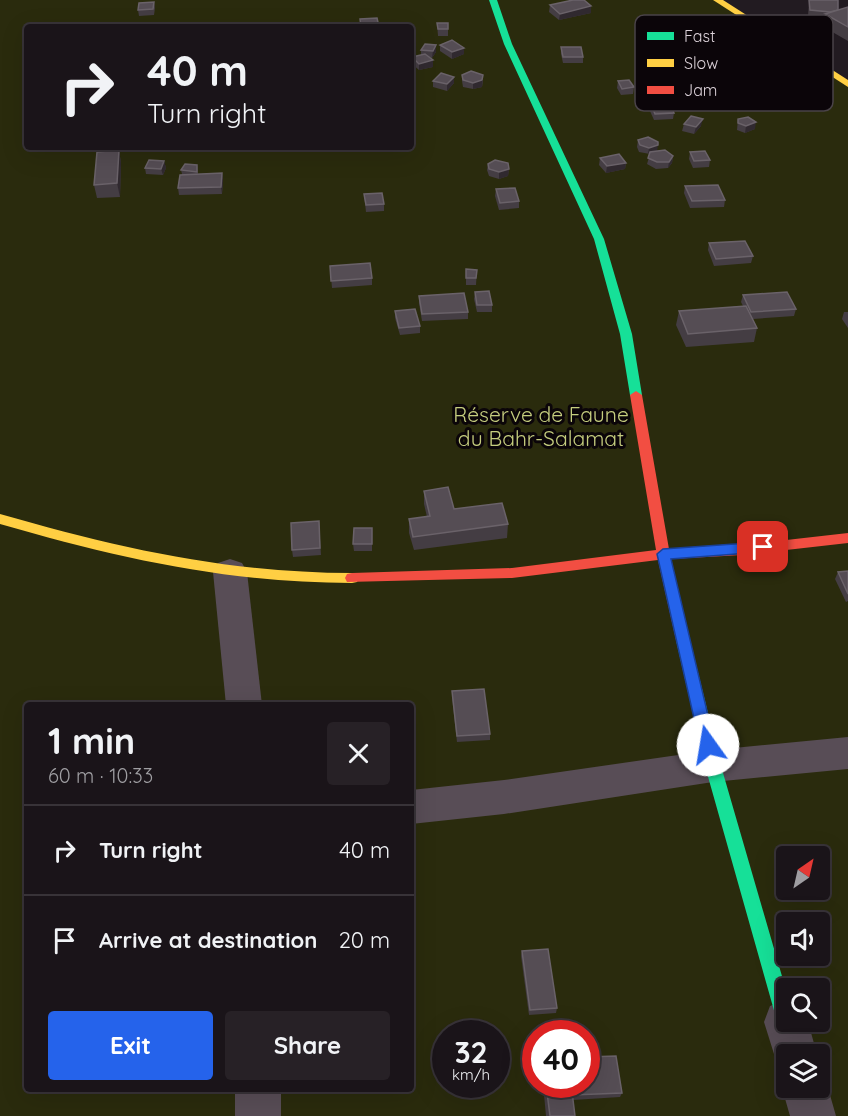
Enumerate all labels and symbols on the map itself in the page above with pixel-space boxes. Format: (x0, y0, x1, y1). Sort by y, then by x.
legend (635, 15, 833, 111)
text: Fast (684, 26, 715, 46)
text: Slow (684, 53, 718, 73)
text: Jam (684, 80, 717, 100)
park label: Réserve de Faune du Bahr-Salamat (453, 401, 629, 451)
pin (737, 521, 788, 572)
position arrow (676, 713, 740, 777)
north arrow (776, 846, 830, 900)
speed limit sign: 40 (522, 1020, 600, 1098)

